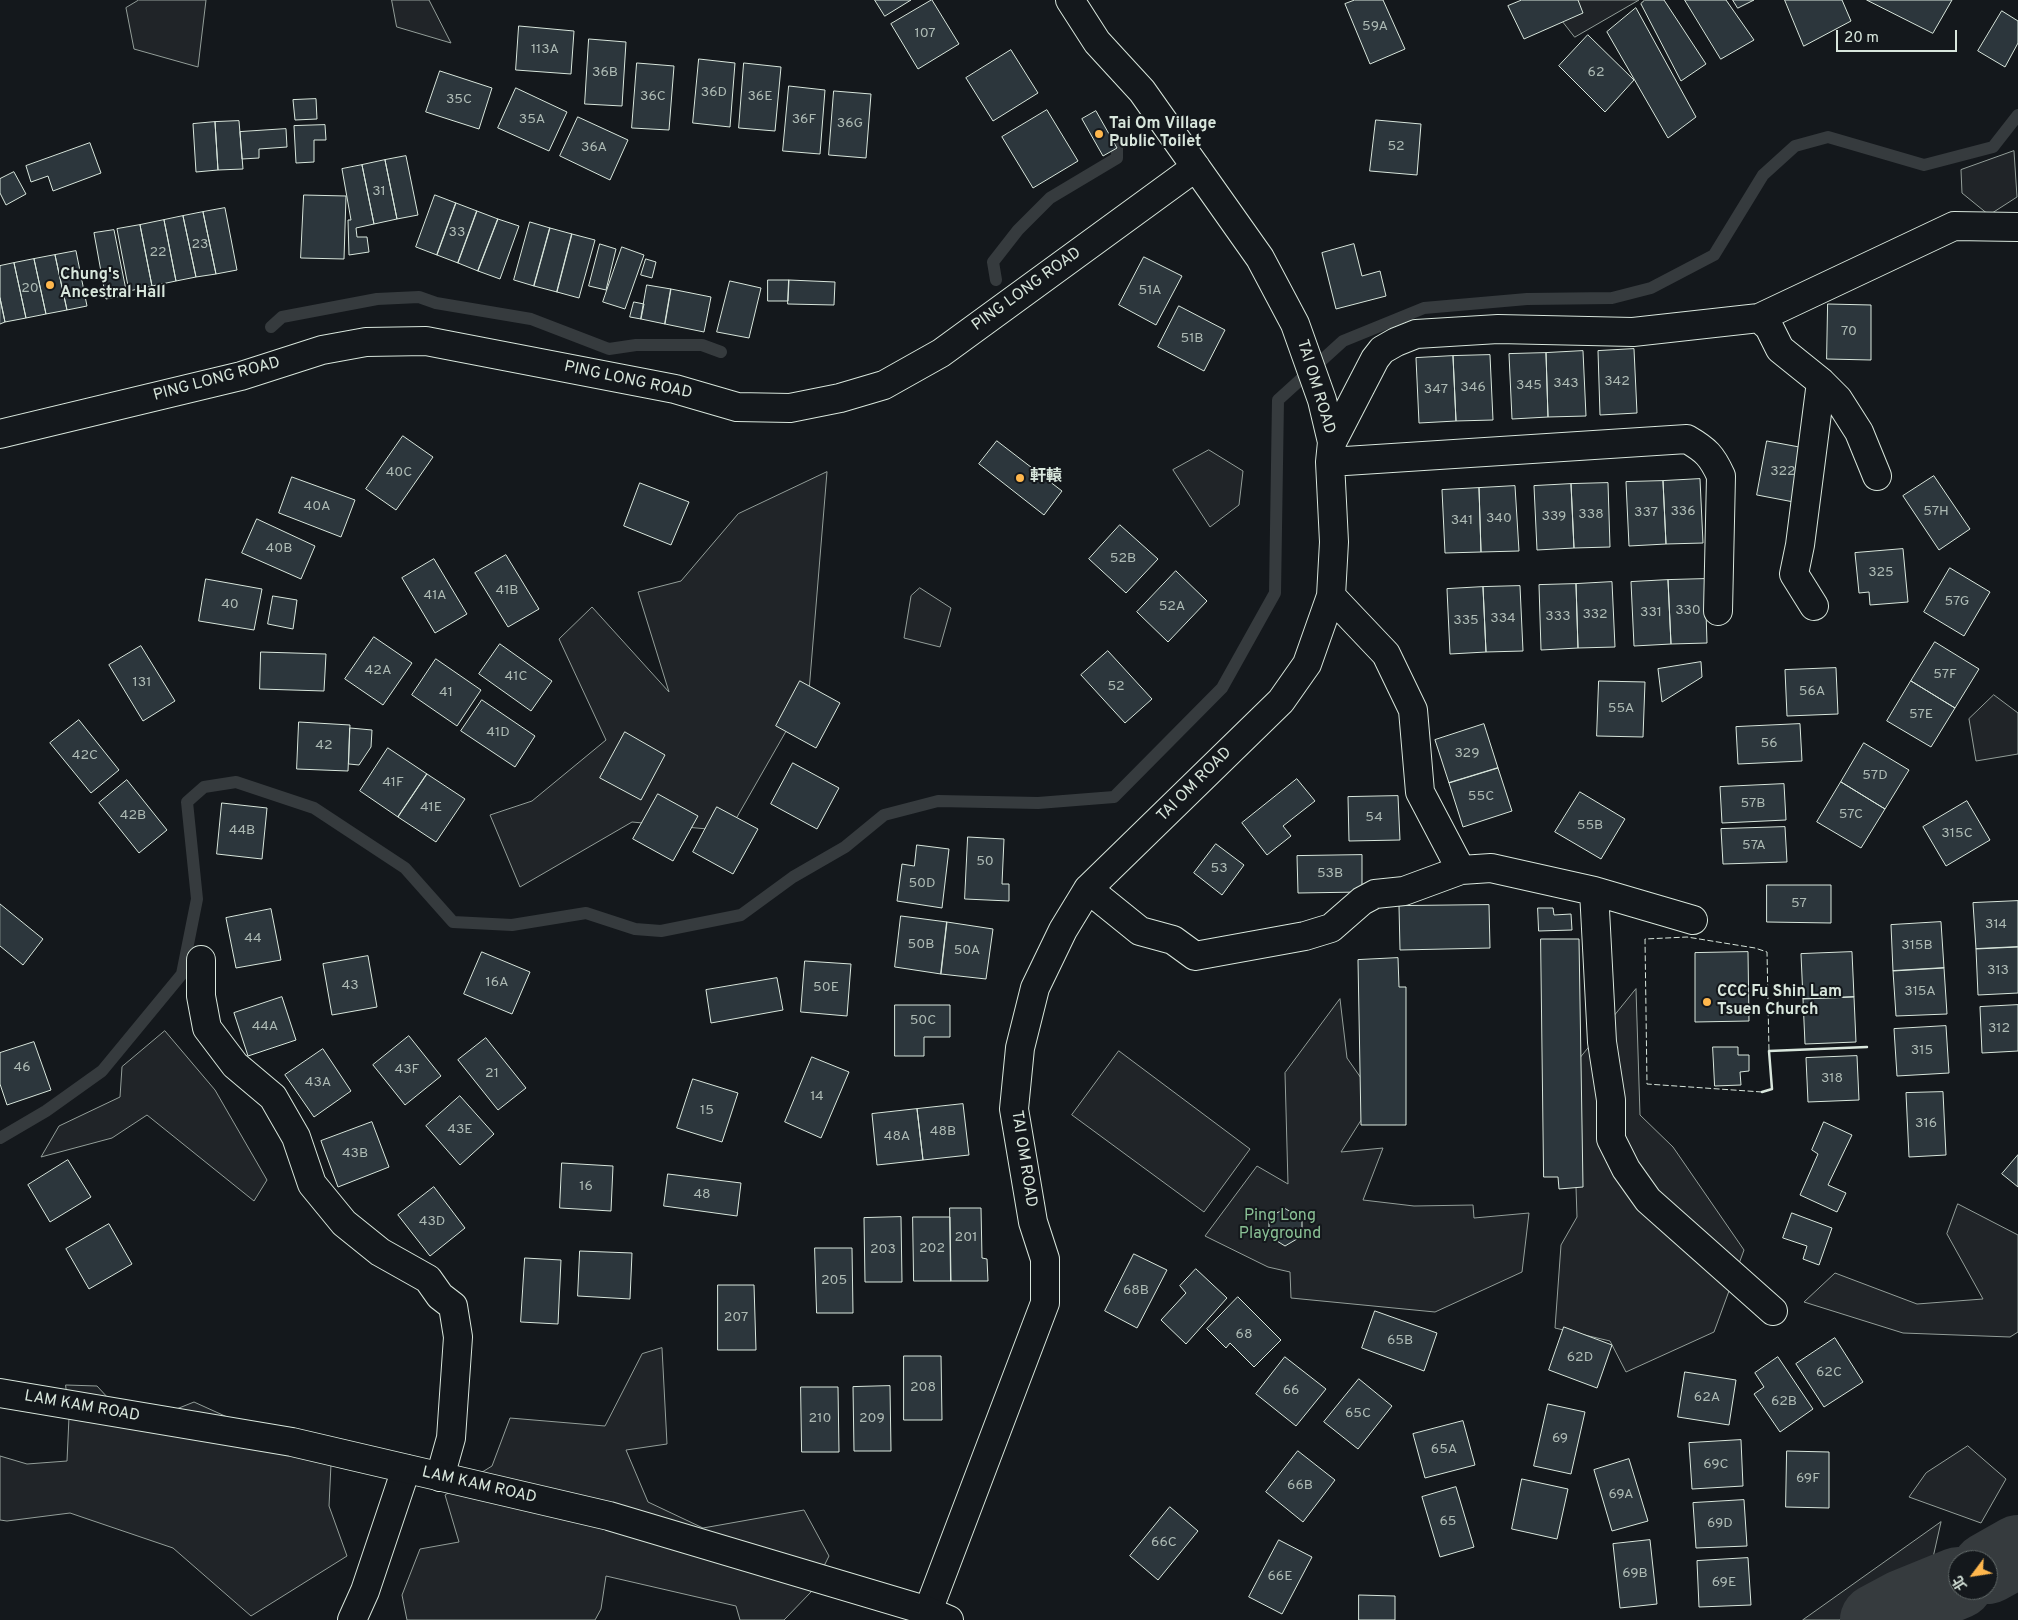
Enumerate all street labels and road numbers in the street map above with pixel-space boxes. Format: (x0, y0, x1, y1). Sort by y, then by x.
street label: PING LONG ROAD (969, 244, 1085, 336)
street label: TAI OM ROAD (1292, 338, 1338, 436)
street label: PING LONG ROAD (152, 354, 282, 406)
street label: PING LONG ROAD (562, 358, 694, 404)
street label: TAI OM ROAD (1154, 744, 1236, 826)
street label: TAI OM ROAD (1006, 1109, 1040, 1209)
street label: LAM KAM ROAD (23, 1387, 141, 1427)
street label: LAM KAM ROAD (420, 1463, 538, 1509)

